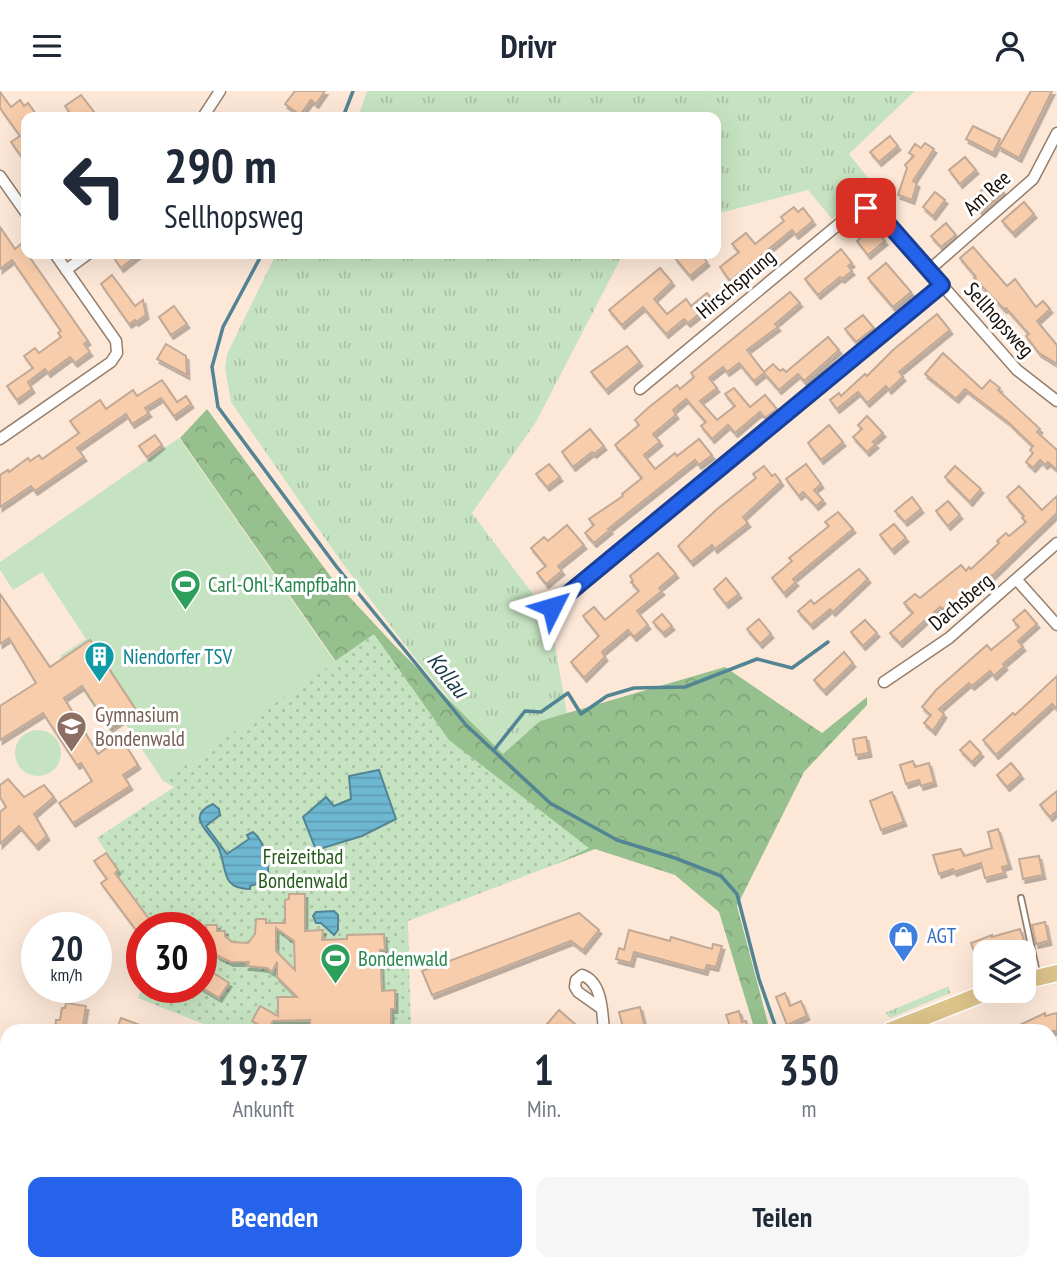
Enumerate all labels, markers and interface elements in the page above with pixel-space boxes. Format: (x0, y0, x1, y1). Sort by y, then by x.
text: Drivr (501, 25, 556, 67)
icon: menu (28, 27, 66, 65)
icon: person (991, 27, 1029, 65)
text: 290 m (164, 133, 277, 197)
icon: left (49, 140, 140, 231)
street label: Am Ree (957, 164, 1016, 221)
pin (836, 178, 896, 238)
icon: arrive (847, 189, 885, 227)
text: Sellhopsweg (164, 195, 304, 237)
street label: Hirschsprung (691, 243, 781, 324)
street label: Sellhopsweg (959, 277, 1040, 363)
street label: Dachsberg (923, 567, 998, 636)
sports icon: Carl-Ohl-Kampfbahn (168, 568, 202, 612)
position arrow (515, 570, 589, 644)
place label: Carl-Ohl-Kampfbahn (208, 571, 357, 598)
building icon: Niendorfer TSV (83, 640, 117, 684)
place label: Niendorfer TSV (123, 643, 233, 670)
water label: Kollau (421, 646, 477, 705)
place label: Gymnasium Bondenwald (95, 701, 185, 752)
school or university icon: Gymnasium Bondenwald (55, 710, 89, 754)
park label: Freizeitbad Bondenwald (258, 843, 348, 894)
speed limit sign: 30 (126, 912, 217, 1003)
shop icon: AGT (887, 919, 921, 963)
place label: AGT (927, 922, 957, 949)
text: 20 (50, 925, 83, 971)
map controls (973, 940, 1036, 1003)
button: layers (973, 940, 1036, 1003)
sports icon: Bondenwald (318, 942, 352, 986)
place label: Bondenwald (358, 945, 448, 972)
text: km/h (51, 963, 82, 986)
text: 19:37 (218, 1042, 309, 1097)
text: 1 (534, 1042, 554, 1097)
text: 350 (779, 1042, 839, 1097)
text: Ankunft (232, 1094, 294, 1123)
text: Min. (527, 1094, 561, 1123)
text: m (801, 1094, 816, 1123)
button: Beenden (28, 1177, 522, 1257)
button: Teilen (536, 1177, 1029, 1257)

